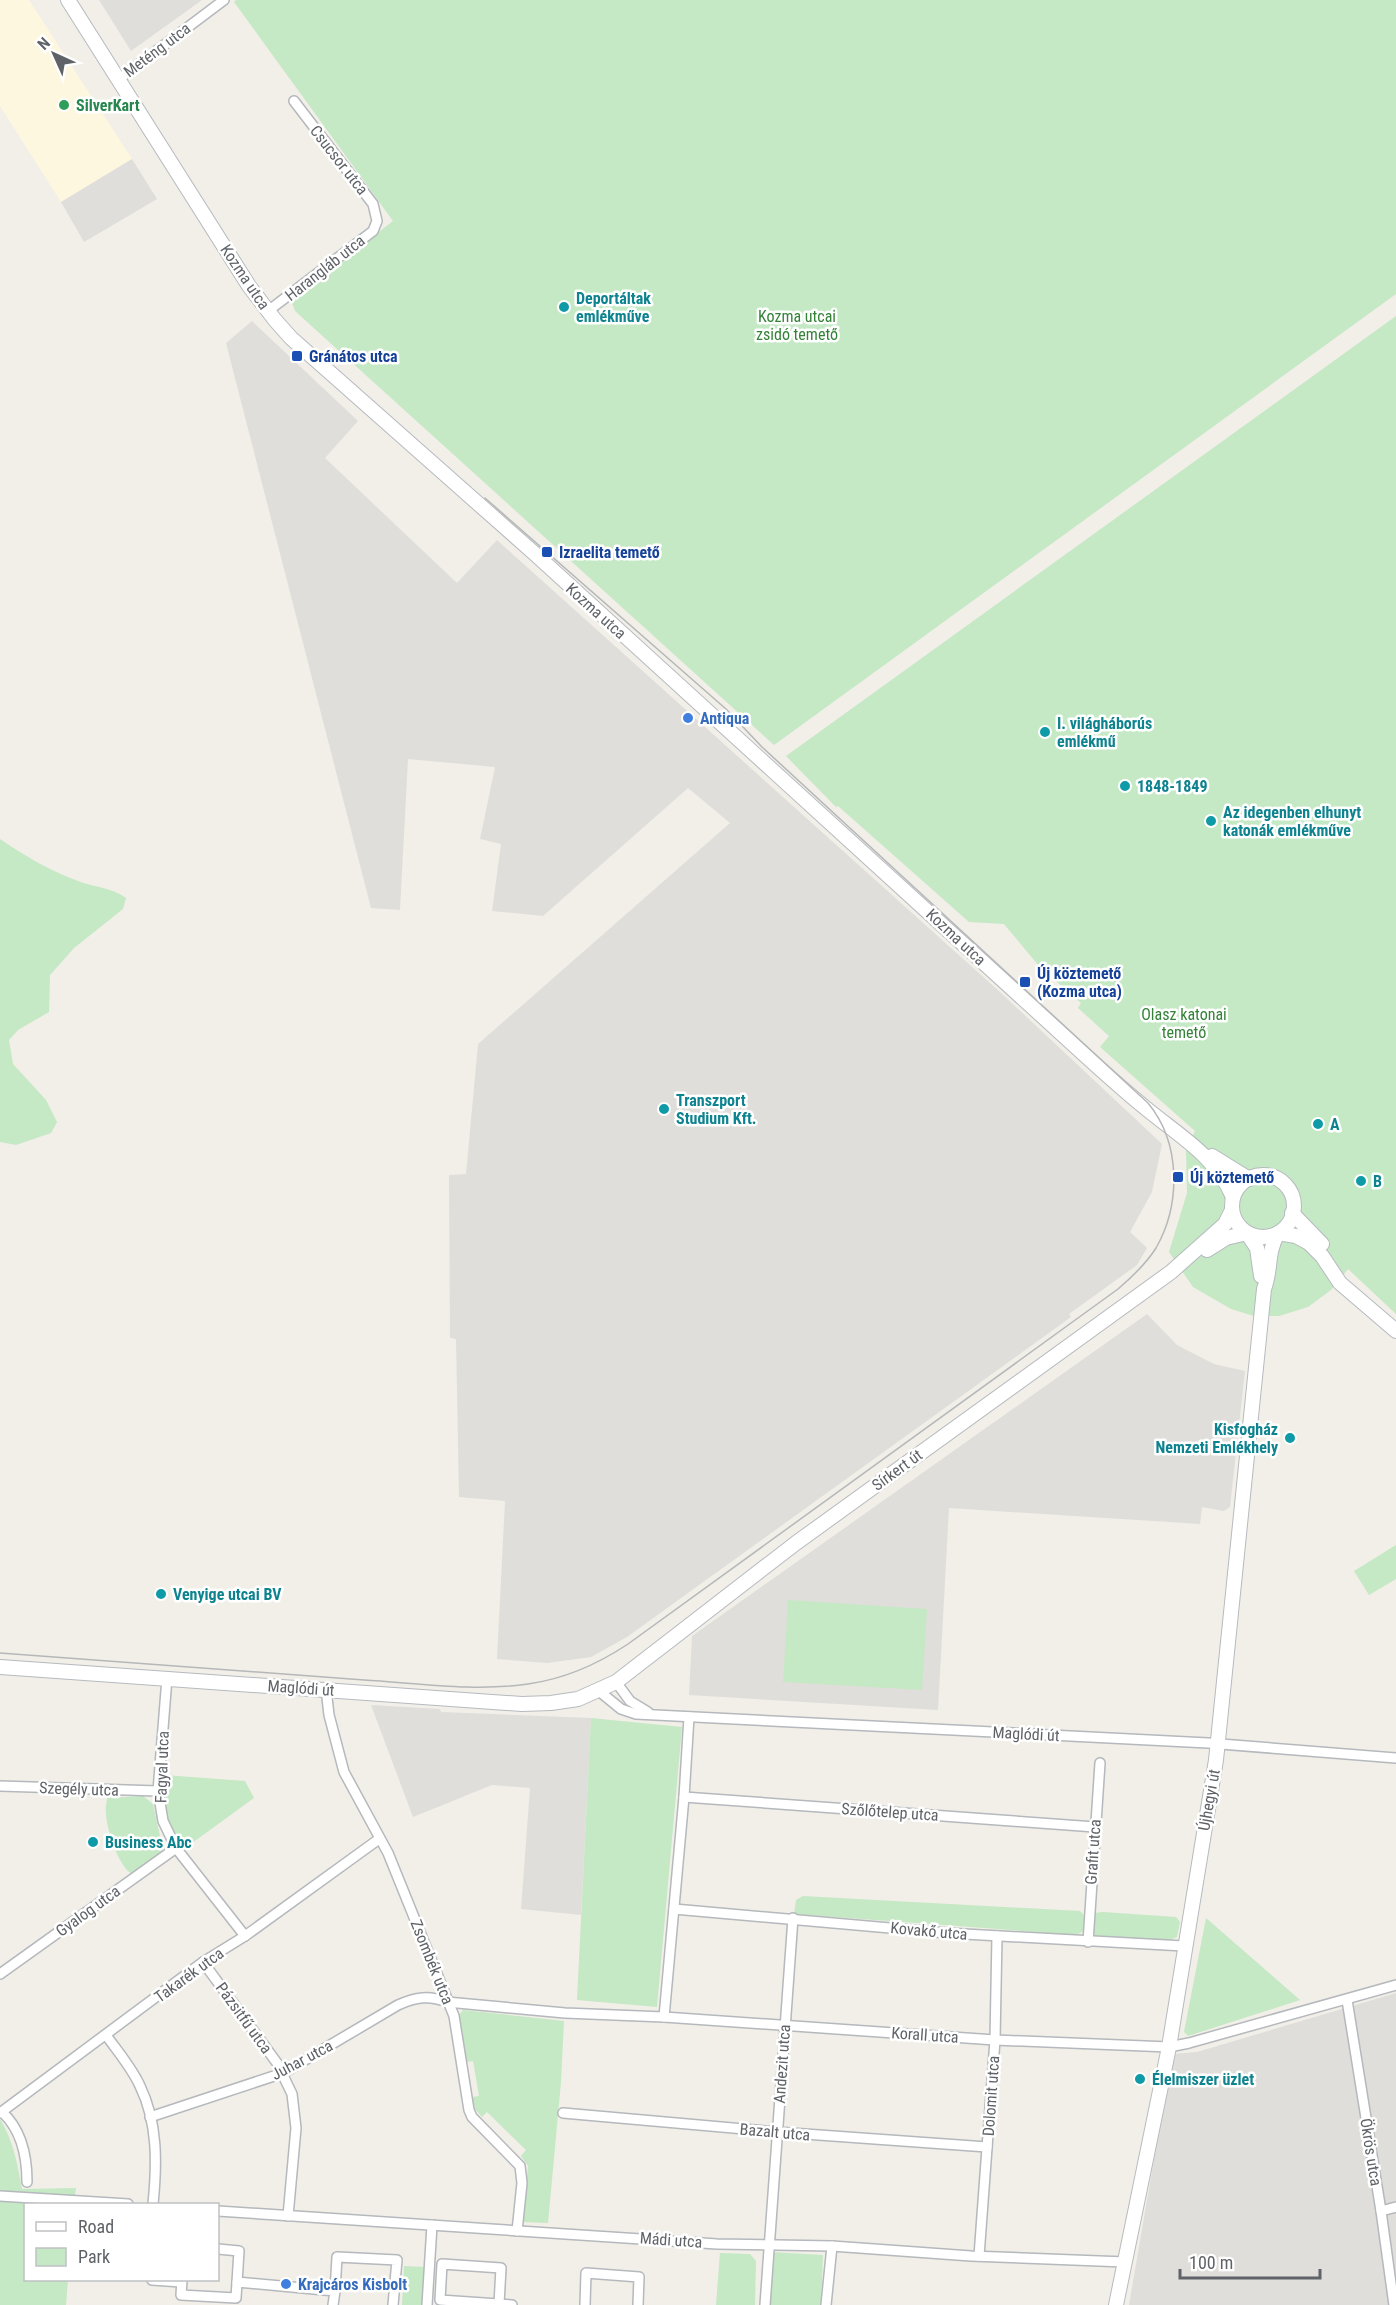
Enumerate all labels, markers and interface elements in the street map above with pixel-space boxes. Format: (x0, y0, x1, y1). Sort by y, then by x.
street label: Meténg utca (120, 19, 194, 81)
north arrow (24, 24, 84, 84)
text: N (34, 34, 54, 54)
place label: SilverKart (76, 96, 140, 115)
marker: SilverKart (57, 98, 71, 112)
street label: Csucsor utca (306, 121, 372, 199)
street label: Harangláb utca (281, 231, 369, 305)
street label: Kozma utca (216, 241, 274, 313)
place label: Deportáltak emlékműve (576, 289, 651, 326)
marker: Deportáltak emlékműve (557, 300, 571, 314)
park label: Kozma utcai zsidó temető (756, 307, 838, 344)
place label: Gránátos utca (309, 347, 398, 366)
marker: Gránátos utca (290, 349, 304, 363)
place label: Izraelita temető (559, 543, 660, 562)
marker: Izraelita temető (540, 545, 554, 559)
street label: Kozma utca (562, 579, 630, 643)
place label: Antiqua (700, 709, 750, 728)
marker: Antiqua (681, 711, 695, 725)
place label: I. világháborús emlékmű (1057, 714, 1152, 751)
marker: I. világháborús emlékmű (1038, 725, 1052, 739)
place label: 1848-1849 (1137, 777, 1207, 796)
marker: 1848-1849 (1118, 779, 1132, 793)
place label: Az idegenben elhunyt katonák emlékműve (1223, 803, 1361, 840)
marker: Az idegenben elhunyt katonák emlékműve (1204, 814, 1218, 828)
street label: Kozma utca (922, 905, 990, 969)
place label: Új köztemető (Kozma utca) (1037, 964, 1122, 1001)
marker: Új köztemető (Kozma utca) (1018, 975, 1032, 989)
park label: Olasz katonai temető (1141, 1005, 1227, 1042)
place label: Transzport Studium Kft. (676, 1091, 756, 1128)
marker: Transzport Studium Kft. (657, 1102, 671, 1116)
place label: A (1330, 1115, 1340, 1134)
marker: A (1311, 1117, 1325, 1131)
place label: Új köztemető (1190, 1168, 1274, 1187)
marker: Új köztemető (1171, 1170, 1185, 1184)
place label: B (1373, 1172, 1382, 1191)
marker: B (1354, 1174, 1368, 1188)
place label: Kisfogház Nemzeti Emlékhely (1156, 1420, 1278, 1457)
marker: Kisfogház Nemzeti Emlékhely (1283, 1431, 1297, 1445)
street label: Sírkert út (868, 1445, 926, 1495)
place label: Venyige utcai BV (173, 1585, 282, 1604)
marker: Venyige utcai BV (154, 1587, 168, 1601)
street label: Maglódi út (267, 1676, 335, 1700)
street label: Maglódi út (992, 1723, 1060, 1745)
street label: Fagyal utca (151, 1731, 173, 1803)
street label: Újhegyi út (1194, 1767, 1224, 1832)
street label: Szegély utca (39, 1778, 119, 1800)
street label: Szőlőtelep utca (841, 1799, 939, 1825)
street label: Grafit utca (1081, 1819, 1105, 1885)
place label: Business Abc (105, 1833, 192, 1852)
marker: Business Abc (86, 1835, 100, 1849)
street label: Gyalog utca (52, 1881, 124, 1941)
street label: Zsombék utca (406, 1917, 458, 2007)
street label: Kovakő utca (890, 1918, 968, 1944)
street label: Takarék utca (151, 1944, 227, 2006)
street label: Pázsitfű utca (212, 1979, 276, 2057)
street label: Korall utca (891, 2023, 959, 2047)
street label: Andezit utca (770, 2024, 794, 2104)
street label: Juhar utca (268, 2036, 336, 2084)
street label: Dolomit utca (979, 2055, 1003, 2137)
place label: Élelmiszer üzlet (1152, 2070, 1254, 2089)
marker: Élelmiszer üzlet (1133, 2072, 1147, 2086)
street label: Ökrös utca (1356, 2117, 1386, 2187)
street label: Bazalt utca (739, 2119, 811, 2145)
legend (24, 2203, 219, 2281)
text: Road (78, 2216, 114, 2237)
street label: Mádi utca (639, 2228, 703, 2252)
scale bar (1180, 2242, 1320, 2280)
text: Park (78, 2246, 110, 2267)
text: 100 m (1189, 2252, 1233, 2273)
place label: Krajcáros Kisbolt (298, 2275, 407, 2294)
marker: Krajcáros Kisbolt (279, 2277, 293, 2291)

